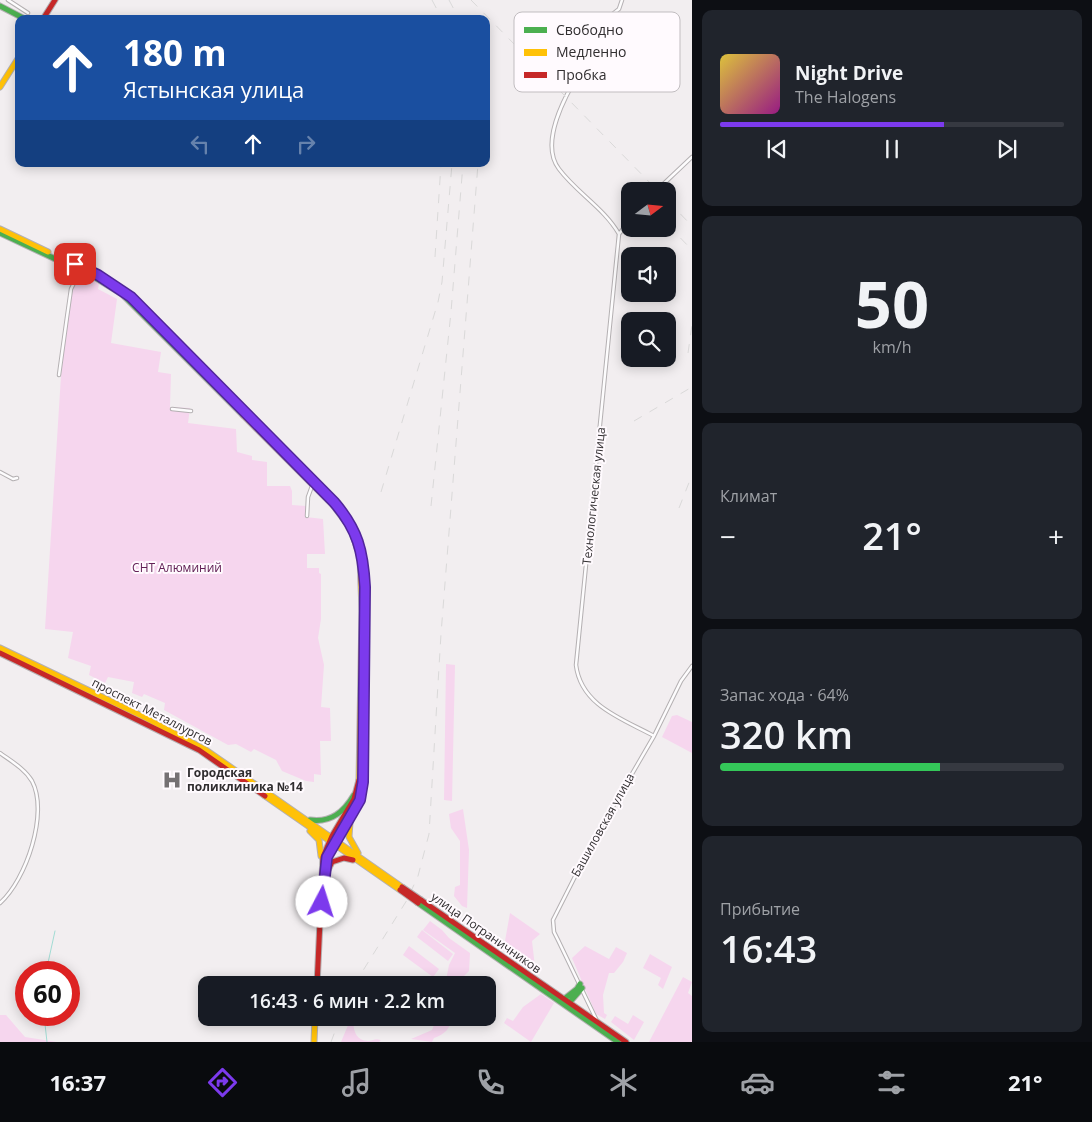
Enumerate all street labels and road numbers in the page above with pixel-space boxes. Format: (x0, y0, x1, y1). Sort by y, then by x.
street label: Технологическая улица (578, 426, 609, 566)
street label: проспект Металлургов (89, 674, 215, 749)
street label: Башиловская улица (567, 770, 638, 880)
street label: улица Пограничников (428, 888, 545, 977)

